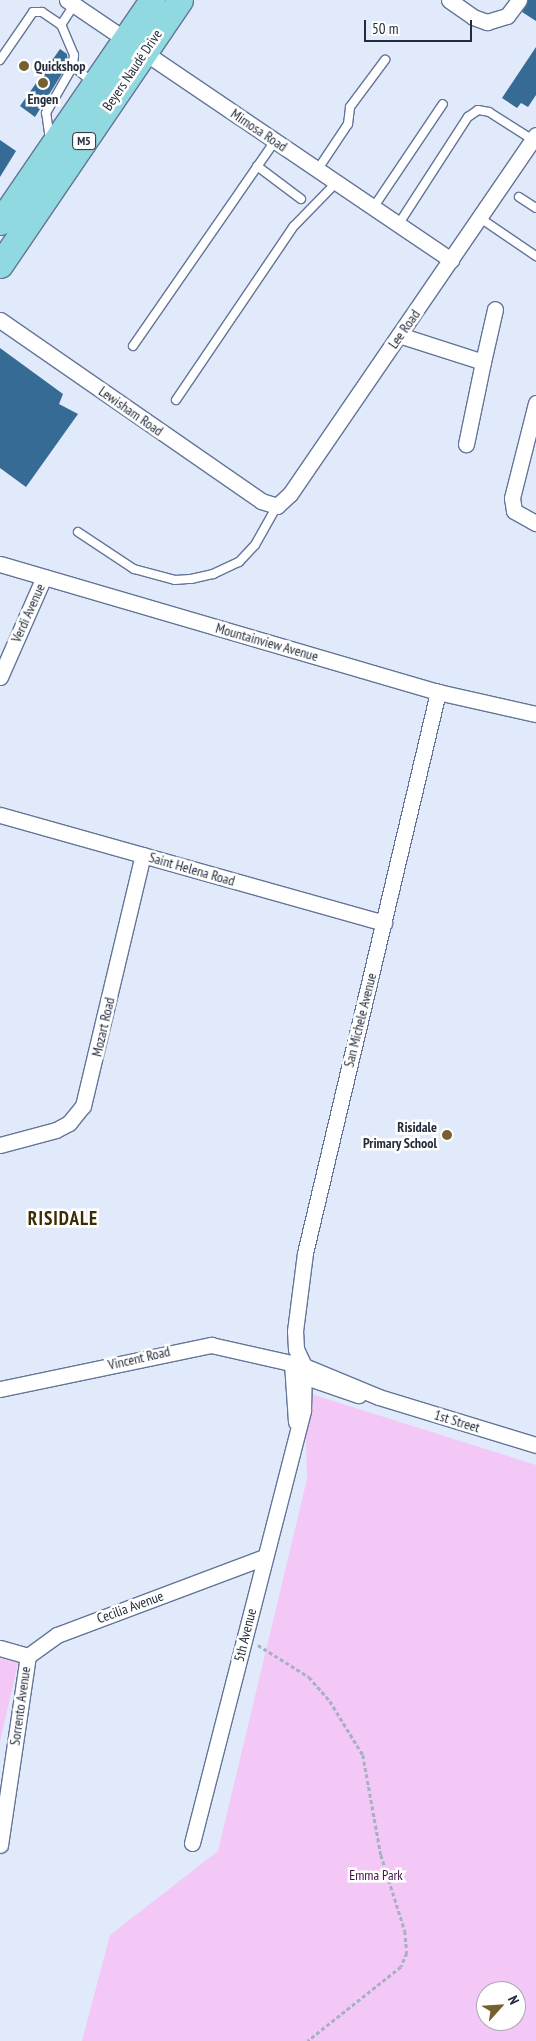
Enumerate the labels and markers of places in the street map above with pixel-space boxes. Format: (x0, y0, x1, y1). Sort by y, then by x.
place label: Quickshop (34, 58, 85, 74)
marker: Quickshop (18, 60, 30, 72)
marker: Engen (37, 77, 49, 89)
place label: Engen (28, 91, 58, 107)
place label: Risidale Primary School (363, 1119, 437, 1152)
marker: Risidale Primary School (441, 1129, 453, 1141)

